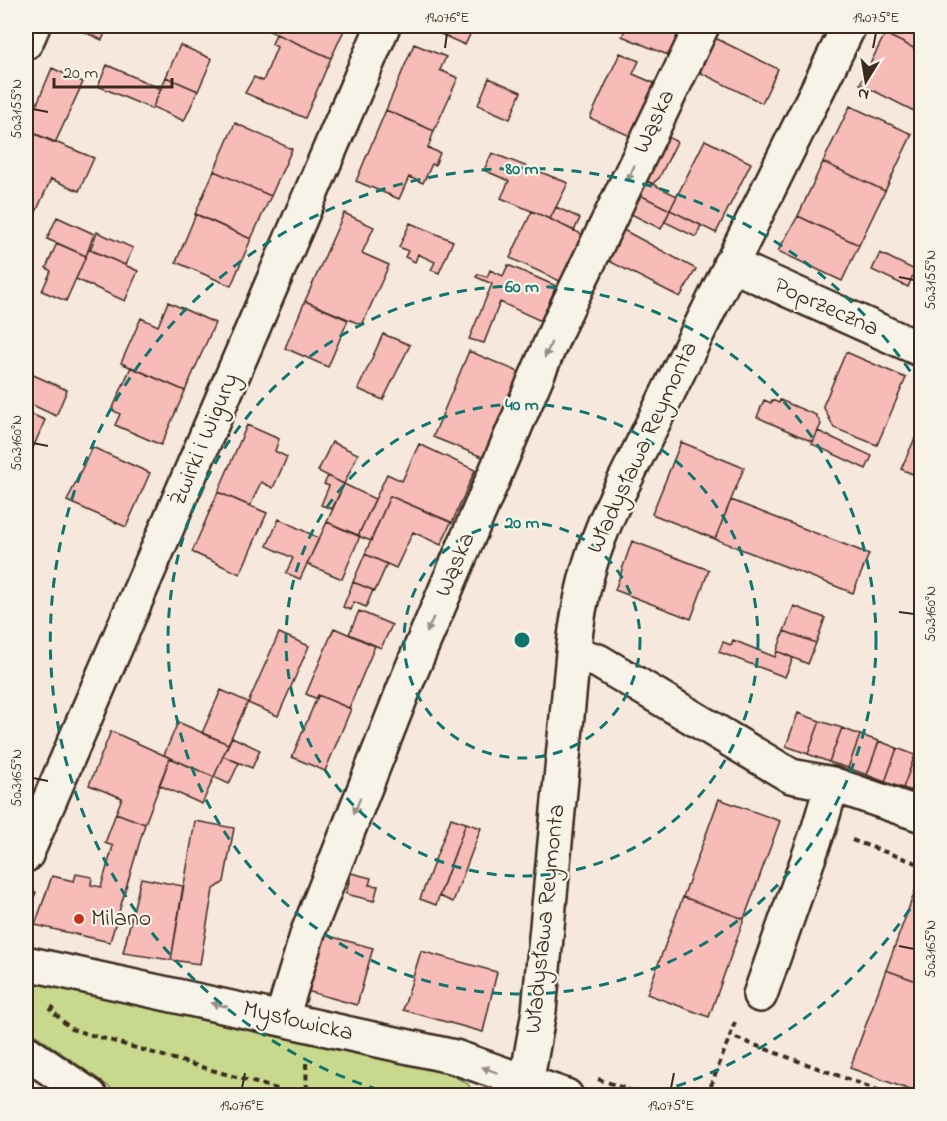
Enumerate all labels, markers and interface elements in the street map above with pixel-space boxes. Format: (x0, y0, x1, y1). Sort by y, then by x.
text: 19.076°E (425, 7, 469, 29)
text: 19.075°E (853, 7, 899, 29)
scale bar (54, 51, 172, 89)
north arrow (836, 51, 896, 111)
text: 20 m (63, 61, 98, 87)
text: 50.3155°N (6, 79, 28, 139)
text: N (856, 81, 871, 107)
street label: Wąska (625, 84, 685, 160)
text: 80 m (505, 157, 539, 183)
one-way arrow (627, 165, 636, 182)
text: 50.3155°N (920, 250, 942, 310)
street label: Poprzeczna (768, 269, 884, 347)
text: 60 m (505, 275, 539, 301)
street label: Władysława Reymonta (578, 336, 708, 560)
one-way arrow (543, 341, 553, 359)
street label: Żwirki i Wigury (161, 368, 250, 512)
text: 40 m (505, 393, 539, 419)
text: 50.3160°N (6, 415, 28, 471)
text: 20 m (503, 511, 540, 537)
street label: Wąska (427, 527, 485, 603)
text: 50.3160°N (920, 586, 942, 642)
one-way arrow (426, 617, 435, 634)
centre of rings (512, 630, 532, 650)
text: 50.3165°N (6, 749, 28, 807)
one-way arrow (352, 797, 361, 815)
street label: Władysława Reymonta (517, 803, 576, 1036)
place label: Milano (91, 902, 151, 937)
marker: Milano (72, 912, 86, 926)
text: 50.3165°N (920, 920, 942, 978)
street label: Mysłowicka (239, 992, 357, 1053)
one-way arrow (210, 999, 229, 1009)
one-way arrow (481, 1064, 499, 1074)
text: 19.076°E (220, 1095, 264, 1117)
text: 19.075°E (648, 1095, 694, 1117)

